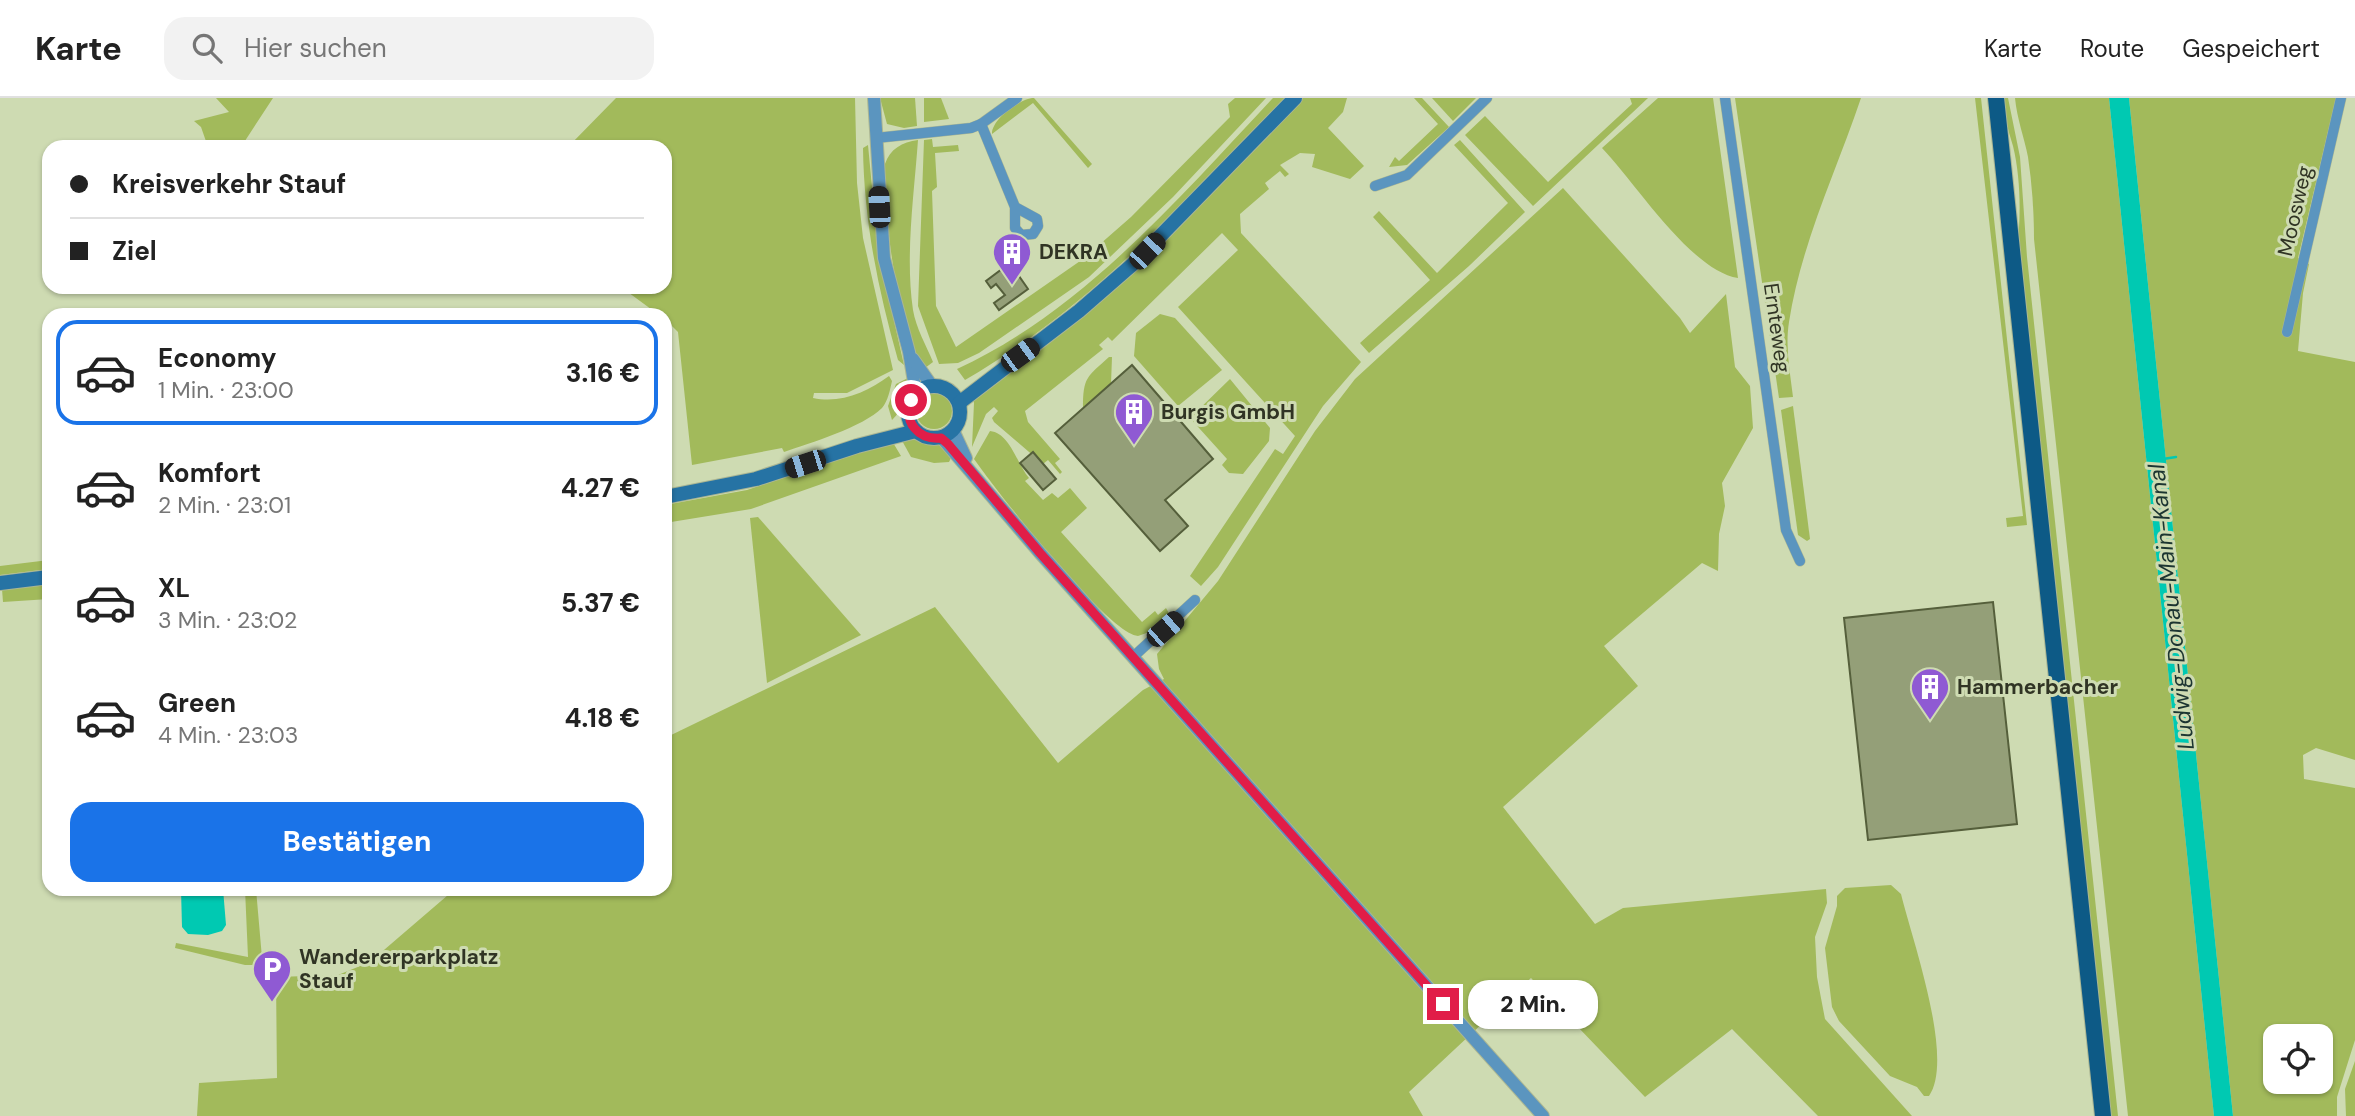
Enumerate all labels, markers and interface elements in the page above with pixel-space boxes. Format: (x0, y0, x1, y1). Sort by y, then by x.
search box (164, 17, 654, 80)
text: Karte (35, 27, 122, 70)
icon: search (188, 29, 226, 67)
text: Hier suchen (244, 31, 387, 65)
text: Karte (1984, 33, 2042, 64)
text: Route (2080, 33, 2144, 64)
text: Gespeichert (2182, 33, 2320, 64)
street label: Moosweg (2271, 163, 2319, 259)
text: Kreisverkehr Stauf (112, 167, 346, 201)
car (868, 185, 891, 229)
car (1125, 229, 1170, 273)
building icon: DEKRA (991, 231, 1033, 286)
text: Ziel (112, 234, 157, 268)
place label: DEKRA (1039, 238, 1108, 266)
street label: Ernteweg (1757, 281, 1797, 375)
car (997, 334, 1044, 376)
icon: car (74, 341, 137, 404)
text: Economy (158, 341, 276, 375)
text: 3.16 € (566, 356, 640, 390)
text: 1 Min. · 23:00 (158, 375, 294, 405)
route start (895, 384, 927, 416)
building icon: Burgis GmbH (1113, 391, 1155, 446)
place label: Burgis GmbH (1161, 398, 1295, 426)
car (782, 448, 829, 480)
icon: car (74, 456, 137, 519)
text: Komfort (158, 456, 261, 490)
water label: Ludwig-Donau-Main-Kanal (2141, 462, 2201, 751)
text: 4.27 € (561, 471, 640, 505)
text: 2 Min. · 23:01 (158, 490, 291, 520)
icon: car (74, 571, 137, 634)
text: XL (158, 571, 190, 605)
text: 5.37 € (561, 586, 640, 620)
text: 3 Min. · 23:02 (158, 605, 297, 635)
car (1143, 607, 1188, 651)
building icon: Hammerbacher (1909, 666, 1951, 721)
place label: Hammerbacher (1957, 673, 2118, 701)
icon: car (74, 686, 137, 749)
text: Green (158, 686, 236, 720)
text: 4.18 € (564, 701, 640, 735)
text: 4 Min. · 23:03 (158, 720, 298, 750)
button: Bestätigen (70, 802, 644, 882)
place label: Wandererparkplatz Stauf (299, 943, 498, 995)
parking icon: Wandererparkplatz Stauf (251, 948, 293, 1003)
callout: 2 Min. (1468, 979, 1597, 1028)
route end (1427, 988, 1459, 1020)
text: 2 Min. (1500, 989, 1566, 1019)
map controls (2263, 1024, 2333, 1094)
button: locate (2263, 1024, 2333, 1094)

